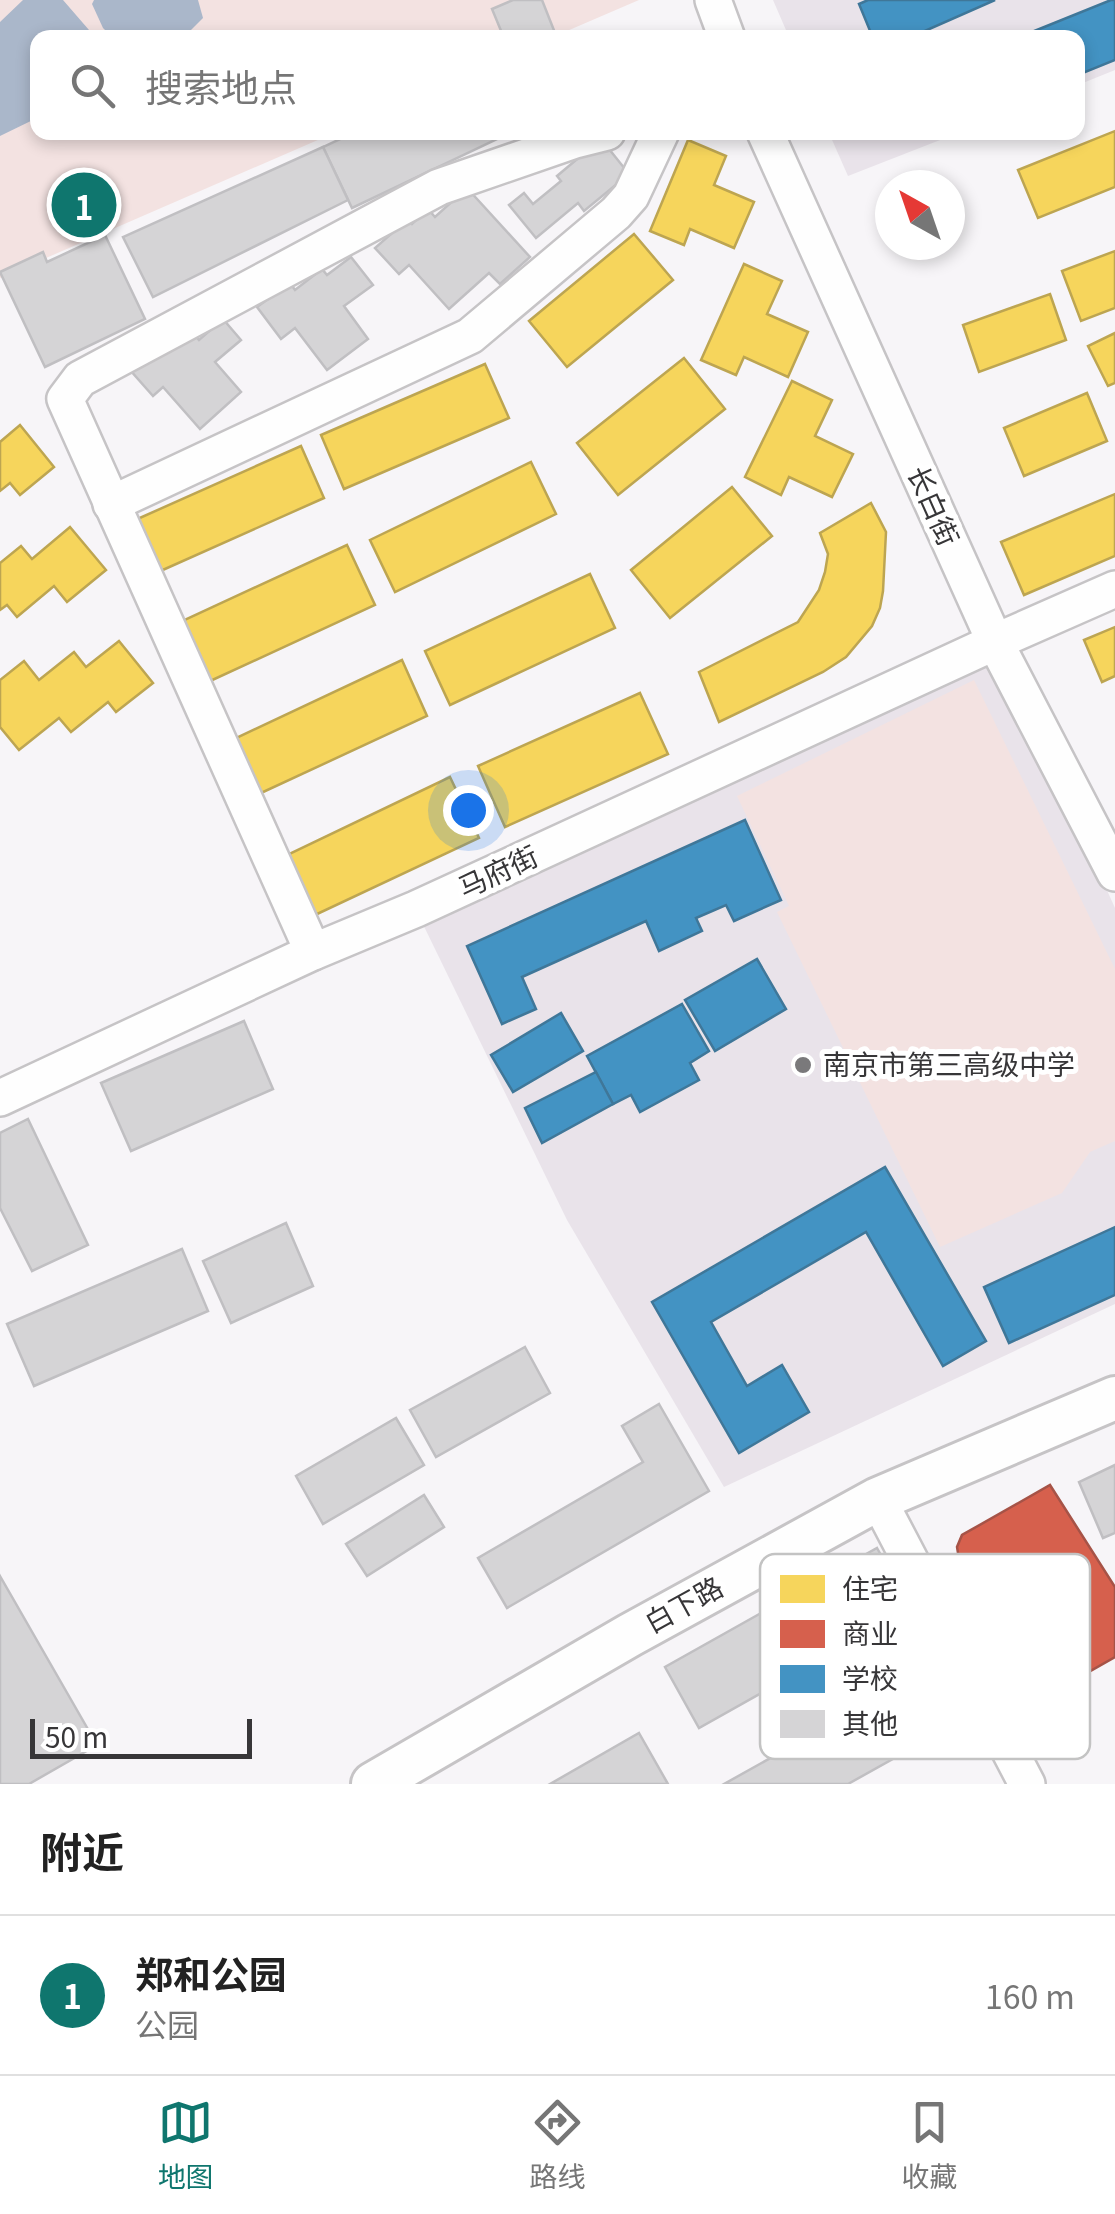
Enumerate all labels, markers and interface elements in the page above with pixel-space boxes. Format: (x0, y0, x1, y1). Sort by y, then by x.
search box (30, 30, 1085, 140)
icon: search (65, 58, 120, 113)
text: 搜索地点 (145, 58, 297, 113)
pin: 1 (52, 168, 116, 242)
north arrow (875, 170, 965, 260)
street label: 长白街 (899, 459, 970, 552)
your location (443, 785, 494, 836)
street label: 马府街 (451, 834, 544, 906)
place label: 南京市第三高级中学 (823, 1043, 1075, 1083)
marker: 南京市第三高级中学 (792, 1054, 814, 1076)
legend (760, 1554, 1090, 1759)
street label: 白下路 (637, 1565, 729, 1641)
text: 住宅 (842, 1567, 898, 1607)
text: 商业 (842, 1612, 898, 1652)
text: 学校 (842, 1657, 898, 1697)
text: 其他 (842, 1702, 898, 1742)
scale bar (30, 1714, 252, 1758)
text: 50 m (45, 1716, 108, 1756)
text: 附近 (40, 1819, 124, 1880)
text: 郑和公园 (135, 1945, 287, 2000)
text: 1 (63, 1972, 82, 2018)
text: 160 m (985, 1972, 1075, 2018)
text: 公园 (135, 2000, 199, 2046)
tab: 地图 (158, 2095, 214, 2195)
tab: 路线 (529, 2095, 585, 2195)
tab: 收藏 (901, 2095, 957, 2195)

